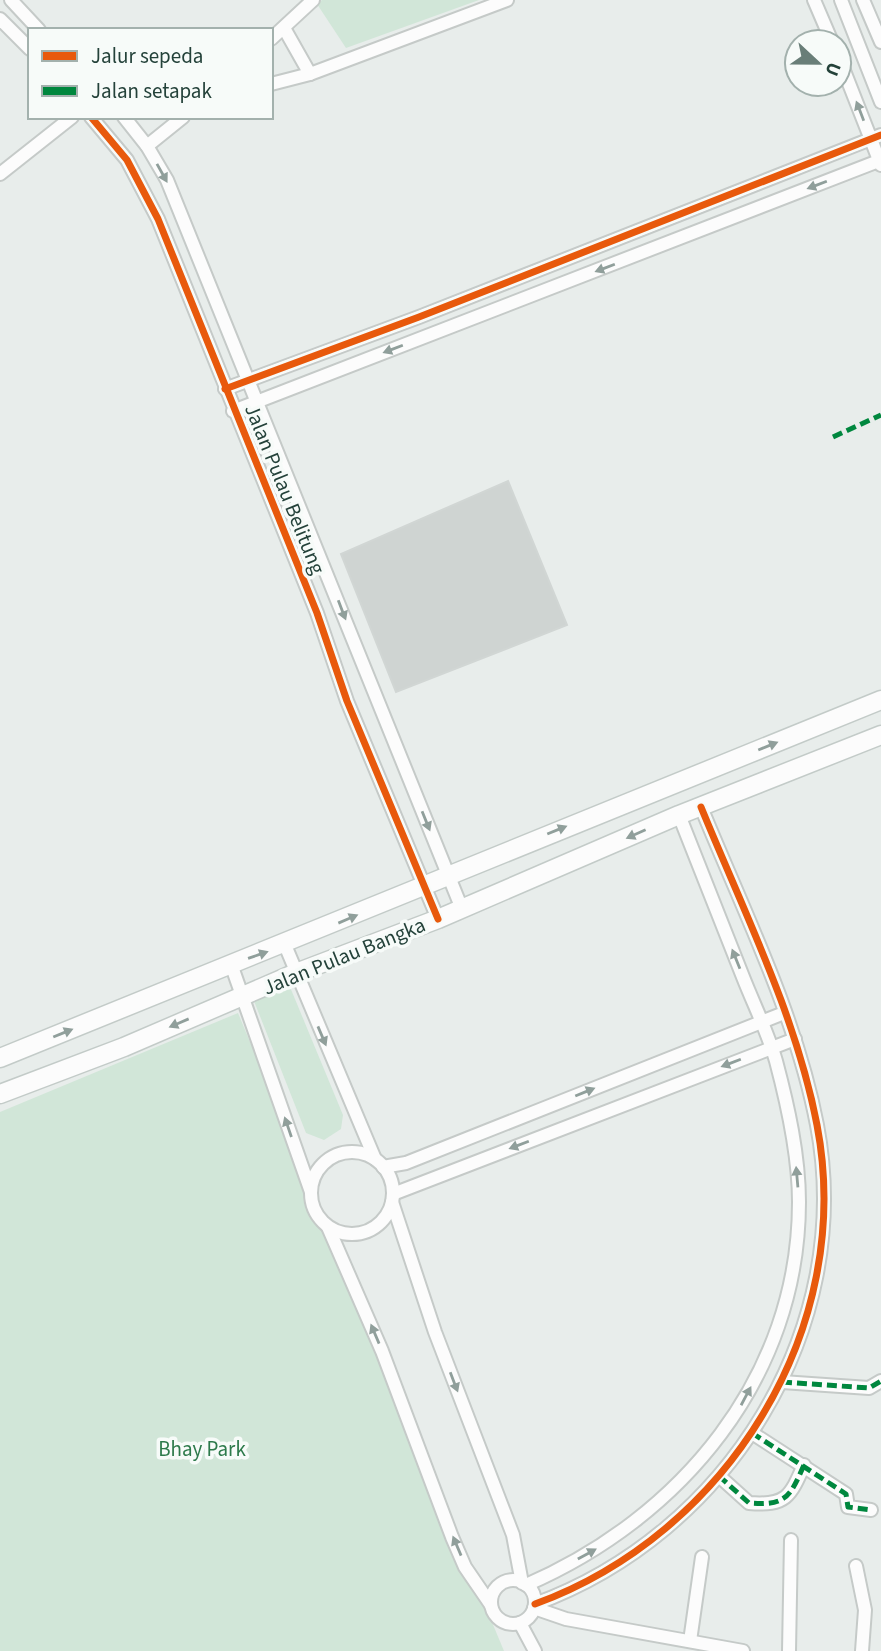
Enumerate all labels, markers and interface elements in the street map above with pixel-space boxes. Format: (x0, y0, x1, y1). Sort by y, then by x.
legend (28, 28, 273, 119)
north arrow (783, 28, 853, 98)
text: Jalur sepeda (91, 41, 203, 71)
text: U (817, 58, 847, 80)
text: Jalan setapak (91, 76, 212, 106)
one-way arrow (854, 101, 865, 122)
one-way arrow (156, 163, 168, 183)
one-way arrow (807, 180, 828, 191)
one-way arrow (595, 262, 616, 273)
one-way arrow (382, 344, 403, 355)
street label: Jalan Pulau Belitung (237, 399, 333, 579)
one-way arrow (336, 600, 347, 621)
one-way arrow (758, 740, 779, 751)
one-way arrow (420, 811, 431, 832)
one-way arrow (547, 825, 568, 836)
one-way arrow (625, 828, 646, 839)
street label: Jalan Pulau Bangka (258, 910, 430, 1002)
one-way arrow (337, 914, 358, 925)
one-way arrow (247, 949, 268, 960)
one-way arrow (731, 949, 742, 970)
one-way arrow (169, 1018, 190, 1029)
one-way arrow (316, 1026, 328, 1046)
one-way arrow (53, 1028, 74, 1039)
one-way arrow (720, 1058, 741, 1069)
one-way arrow (574, 1086, 595, 1097)
one-way arrow (282, 1117, 293, 1138)
one-way arrow (508, 1140, 529, 1151)
one-way arrow (791, 1166, 802, 1188)
one-way arrow (369, 1324, 381, 1344)
one-way arrow (449, 1371, 460, 1392)
one-way arrow (740, 1386, 752, 1406)
park label: Bhay Park (158, 1434, 246, 1464)
one-way arrow (451, 1536, 462, 1557)
one-way arrow (577, 1548, 597, 1560)

